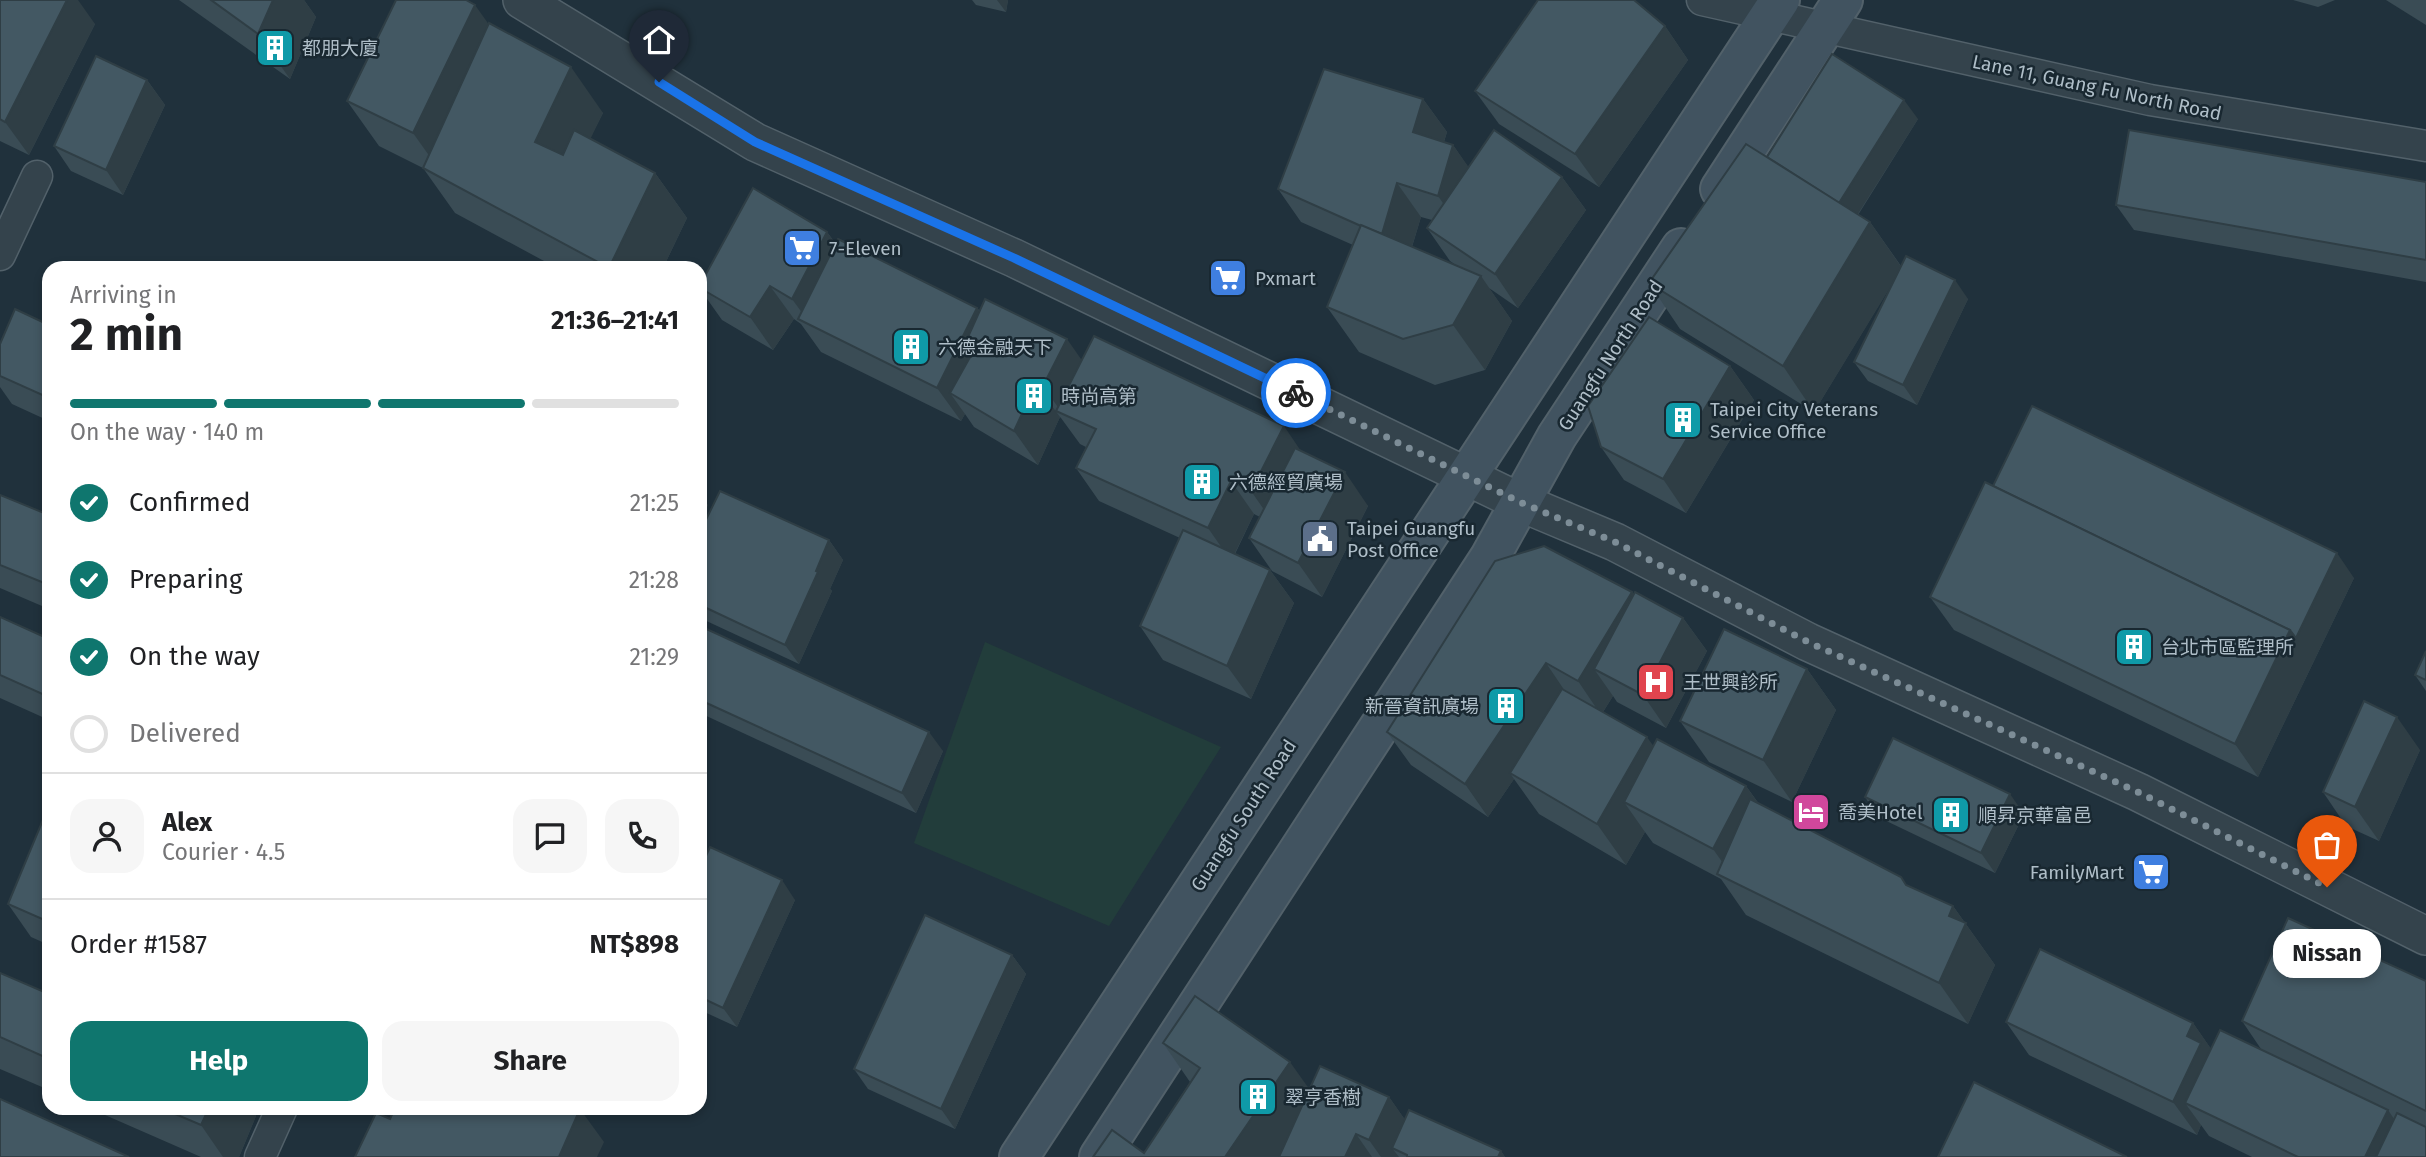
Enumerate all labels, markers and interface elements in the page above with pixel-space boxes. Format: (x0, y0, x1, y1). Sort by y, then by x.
pin (629, 10, 689, 82)
icon: home (640, 21, 678, 59)
building icon: 都朋大廈 (254, 27, 296, 69)
place label: 都朋大廈 (302, 37, 378, 60)
street label: Lane 11, Guang Fu North Road (1970, 50, 2224, 125)
supermarket icon: 7-Eleven (781, 227, 823, 269)
place label: 7-Eleven (829, 237, 902, 260)
supermarket icon: Pxmart (1207, 257, 1249, 299)
place label: Pxmart (1255, 267, 1316, 290)
street label: Guangfu North Road (1553, 276, 1668, 435)
text: Arriving in (70, 281, 177, 309)
text: 21:36–21:41 (551, 305, 679, 336)
text: 2 min (70, 307, 183, 362)
building icon: 六德金融天下 (890, 326, 932, 368)
place label: 六德金融天下 (938, 336, 1052, 359)
courier (1261, 358, 1331, 428)
icon: bike (1277, 374, 1315, 412)
building icon: 時尚高第 (1013, 375, 1055, 417)
place label: 時尚高第 (1061, 385, 1137, 408)
place label: Taipei City Veterans Service Office (1710, 398, 1878, 443)
building icon: Taipei City Veterans Service Office (1662, 399, 1704, 441)
text: On the way · 140 m (70, 418, 264, 446)
building icon: 六德經貿廣場 (1181, 461, 1223, 503)
place label: 六德經貿廣場 (1229, 471, 1343, 494)
icon: check (70, 484, 108, 522)
text: Confirmed (129, 487, 250, 518)
text: 21:25 (630, 489, 679, 517)
place label: Taipei Guangfu Post Office (1347, 517, 1475, 562)
public building icon: Taipei Guangfu Post Office (1299, 518, 1341, 560)
icon: check (70, 561, 108, 599)
text: Preparing (129, 564, 242, 595)
text: 21:28 (629, 566, 679, 594)
building icon: 台北市區監理所 (2113, 626, 2155, 668)
place label: 台北市區監理所 (2161, 636, 2294, 659)
icon: check (70, 638, 108, 676)
text: On the way (129, 641, 260, 672)
text: 21:29 (629, 643, 679, 671)
hospital icon: 王世興診所 (1635, 661, 1677, 703)
place label: 王世興診所 (1683, 671, 1778, 694)
building icon: 新晉資訊廣場 (1485, 685, 1527, 727)
place label: 新晉資訊廣場 (1365, 695, 1479, 718)
text: Delivered (129, 718, 241, 749)
street label: Guangfu South Road (1186, 735, 1301, 895)
hotel icon: 喬美Hotel (1790, 791, 1832, 833)
building icon: 順昇京華富邑 (1930, 794, 1972, 836)
button: person (70, 799, 144, 873)
button: chat (513, 799, 587, 873)
button: phone (605, 799, 679, 873)
place label: 喬美Hotel (1838, 801, 1923, 824)
place label: 順昇京華富邑 (1978, 804, 2092, 827)
text: Alex (162, 807, 212, 838)
pin (2297, 815, 2357, 887)
icon: bag (2308, 826, 2346, 864)
text: Courier · 4.5 (162, 838, 285, 866)
supermarket icon: FamilyMart (2130, 851, 2172, 893)
place label: FamilyMart (2030, 861, 2124, 884)
text: Order #1587 (70, 929, 207, 960)
text: NT$898 (590, 929, 679, 960)
callout: Nissan (2273, 929, 2381, 978)
text: Nissan (2292, 939, 2362, 967)
button: Help (70, 1021, 368, 1101)
button: Share (382, 1021, 679, 1101)
building icon: 翠亨香樹 (1237, 1076, 1279, 1118)
place label: 翠亨香樹 (1285, 1086, 1361, 1109)

